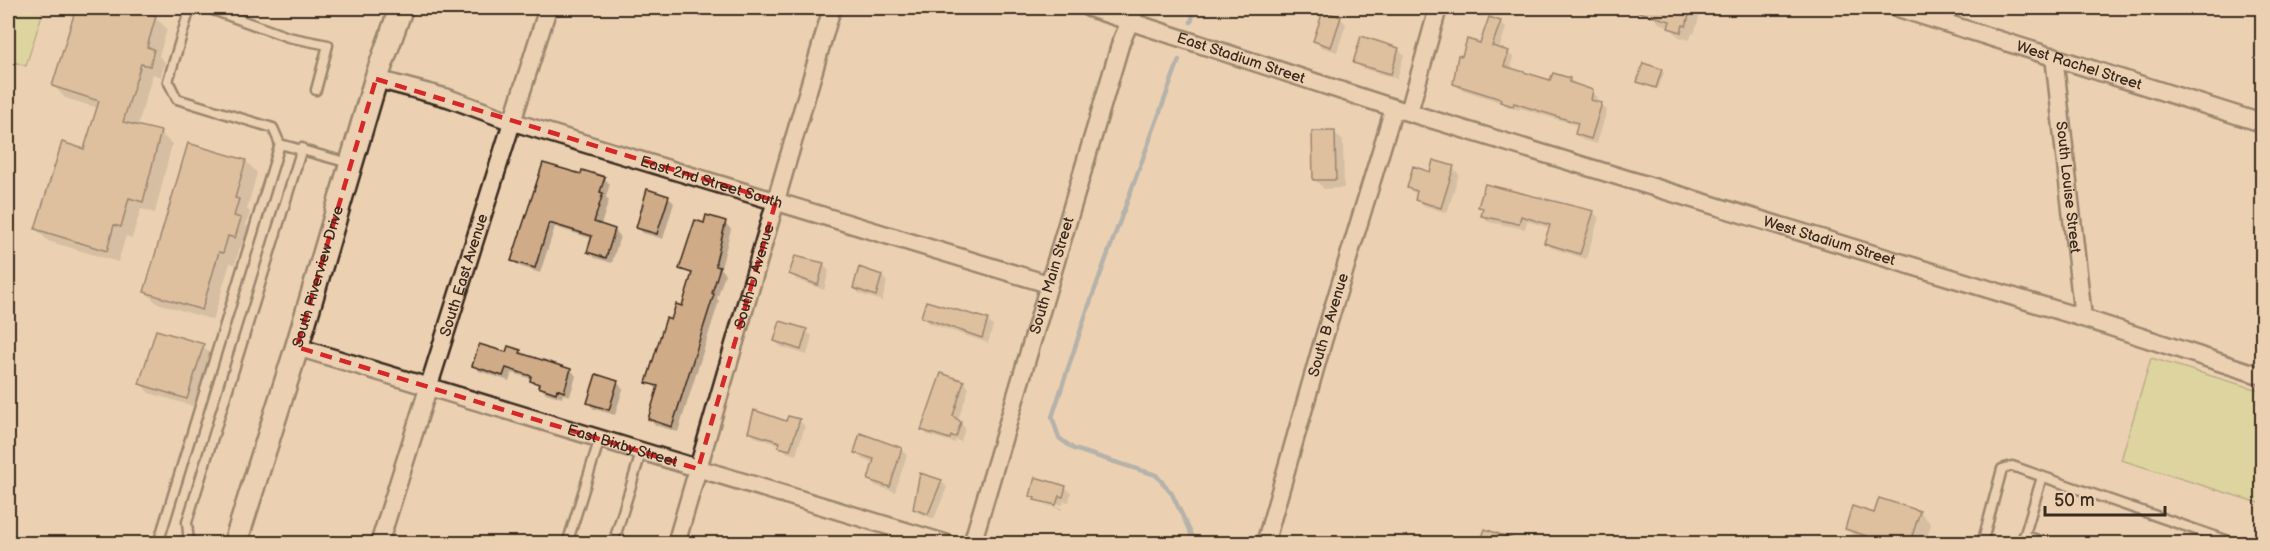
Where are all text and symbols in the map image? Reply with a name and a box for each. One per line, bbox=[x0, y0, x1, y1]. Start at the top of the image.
street label: East Stadium Street bbox=[1174, 28, 1308, 88]
street label: West Rachel Street bbox=[2014, 37, 2145, 95]
street label: South Louise Street bbox=[2051, 120, 2085, 255]
street label: East 2nd Street South bbox=[638, 152, 785, 213]
street label: South Riverview Drive bbox=[288, 203, 348, 350]
street label: South East Avenue bbox=[436, 211, 493, 339]
street label: West Stadium Street bbox=[1761, 212, 1898, 270]
street label: South Main Street bbox=[1026, 215, 1079, 337]
street label: South D Avenue bbox=[730, 222, 779, 331]
street label: South B Avenue bbox=[1304, 271, 1353, 379]
street label: East Bixby Street bbox=[565, 420, 680, 472]
scale bar bbox=[2045, 479, 2165, 517]
text: 50 m bbox=[2054, 490, 2095, 511]

